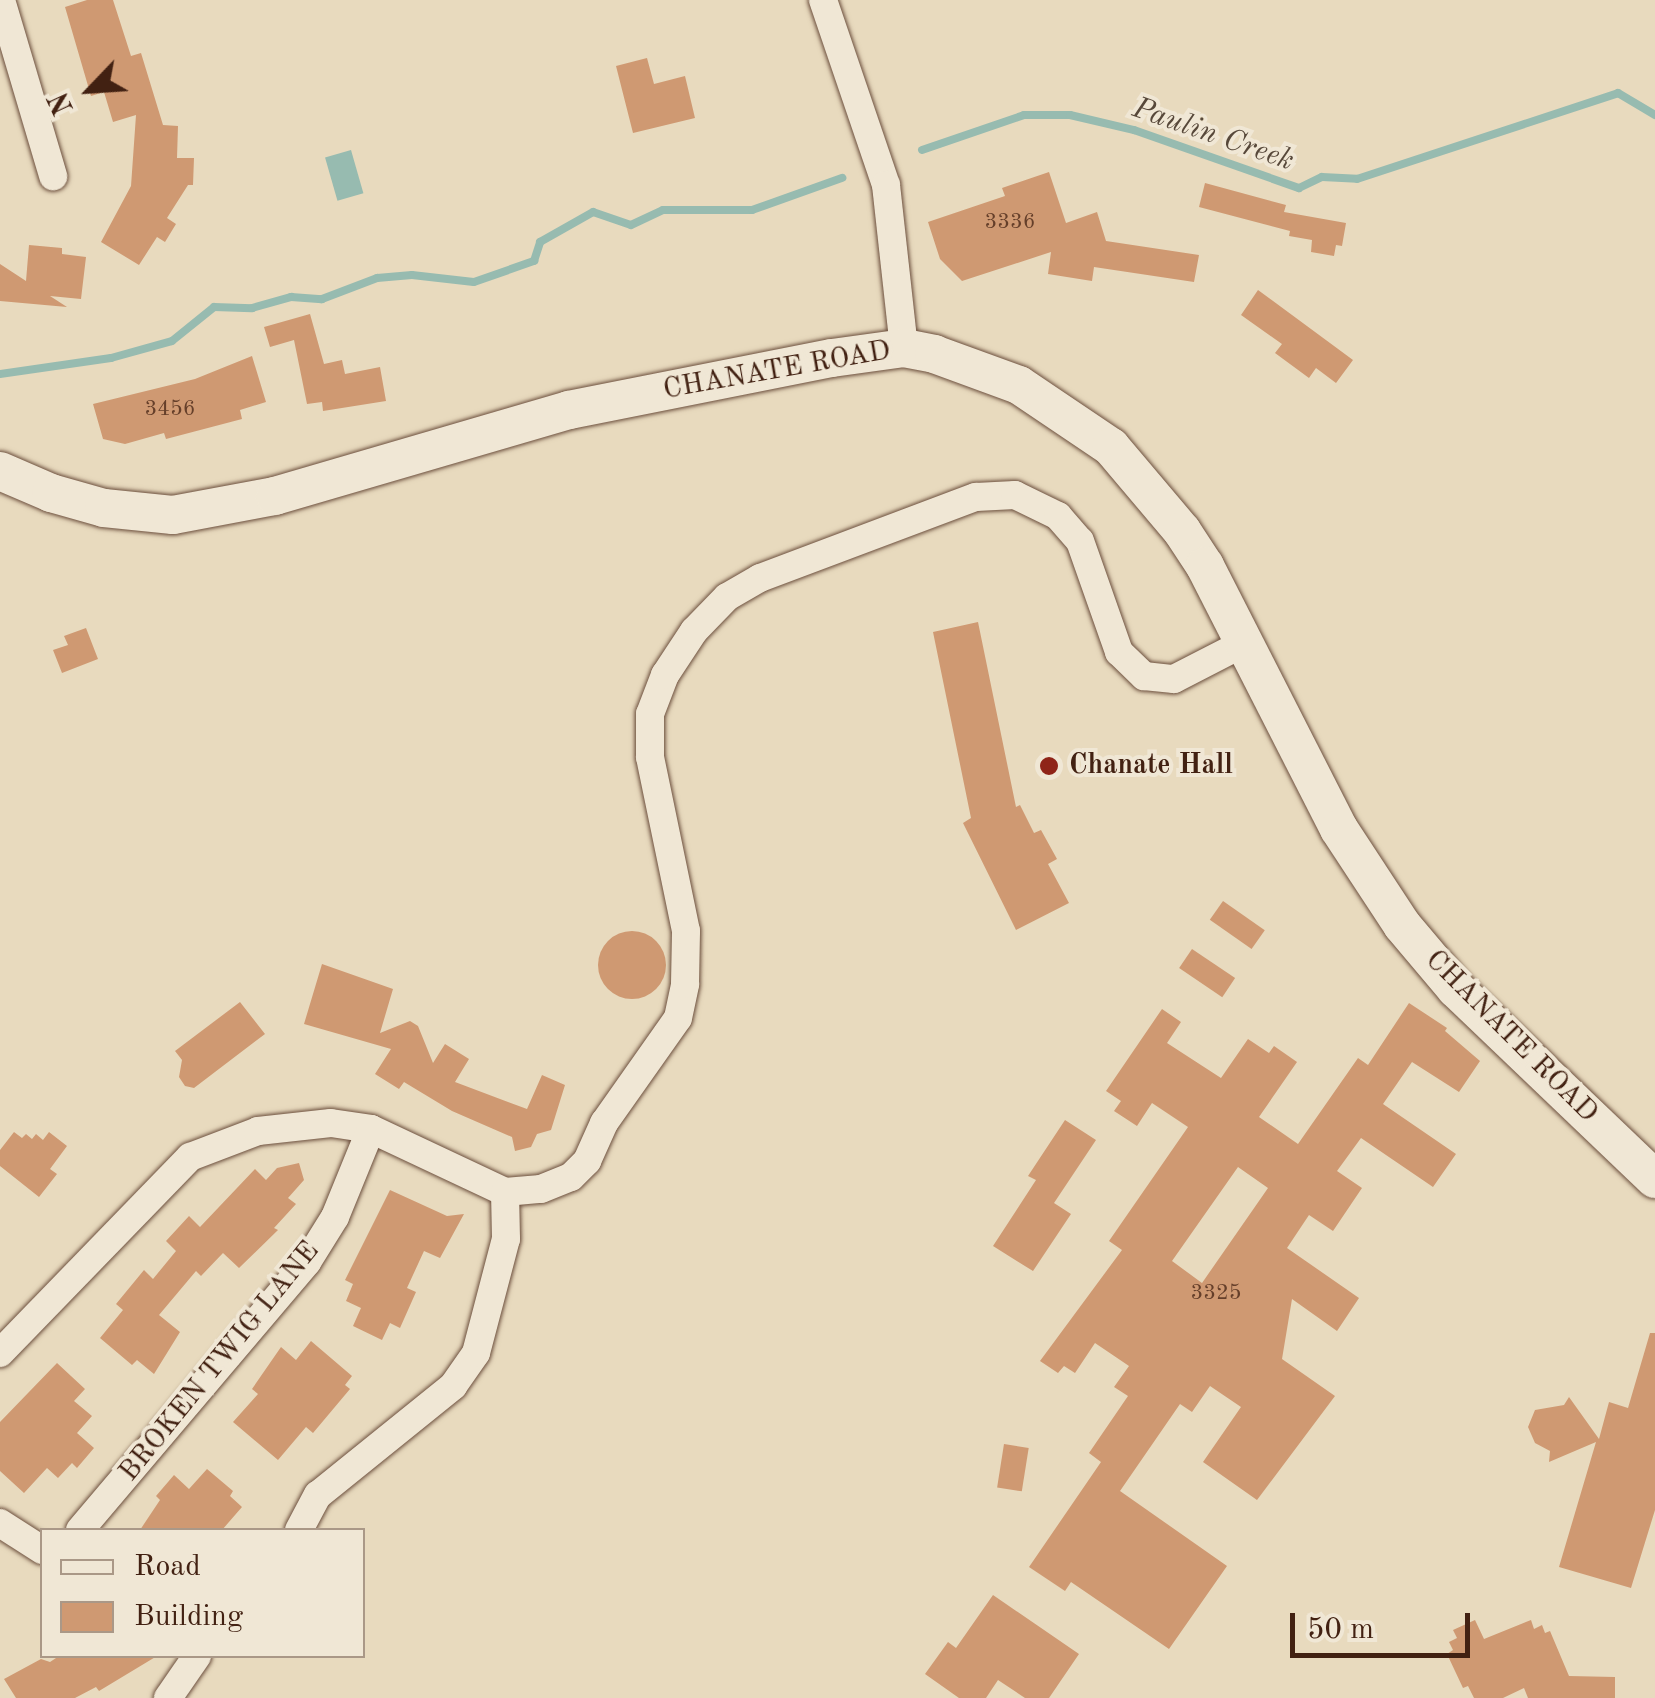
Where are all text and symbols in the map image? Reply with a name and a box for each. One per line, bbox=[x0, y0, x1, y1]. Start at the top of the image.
north arrow bbox=[40, 40, 140, 140]
text: N bbox=[46, 87, 80, 118]
water label: Paulin Creek bbox=[1128, 91, 1298, 179]
house number: 3336 bbox=[984, 210, 1036, 236]
street label: CHANATE ROAD bbox=[661, 334, 893, 408]
house number: 3456 bbox=[144, 397, 196, 423]
place label: Chanate Hall bbox=[1069, 749, 1233, 783]
marker: Chanate Hall bbox=[1038, 755, 1060, 777]
street label: CHANATE ROAD bbox=[1418, 944, 1604, 1130]
street label: BROKEN TWIG LANE bbox=[113, 1235, 327, 1489]
house number: 3325 bbox=[1190, 1281, 1242, 1307]
legend bbox=[40, 1528, 365, 1658]
text: Road bbox=[134, 1552, 201, 1582]
scale bar bbox=[1295, 1593, 1475, 1655]
text: Building bbox=[134, 1602, 243, 1632]
text: 50 m bbox=[1307, 1615, 1374, 1645]

